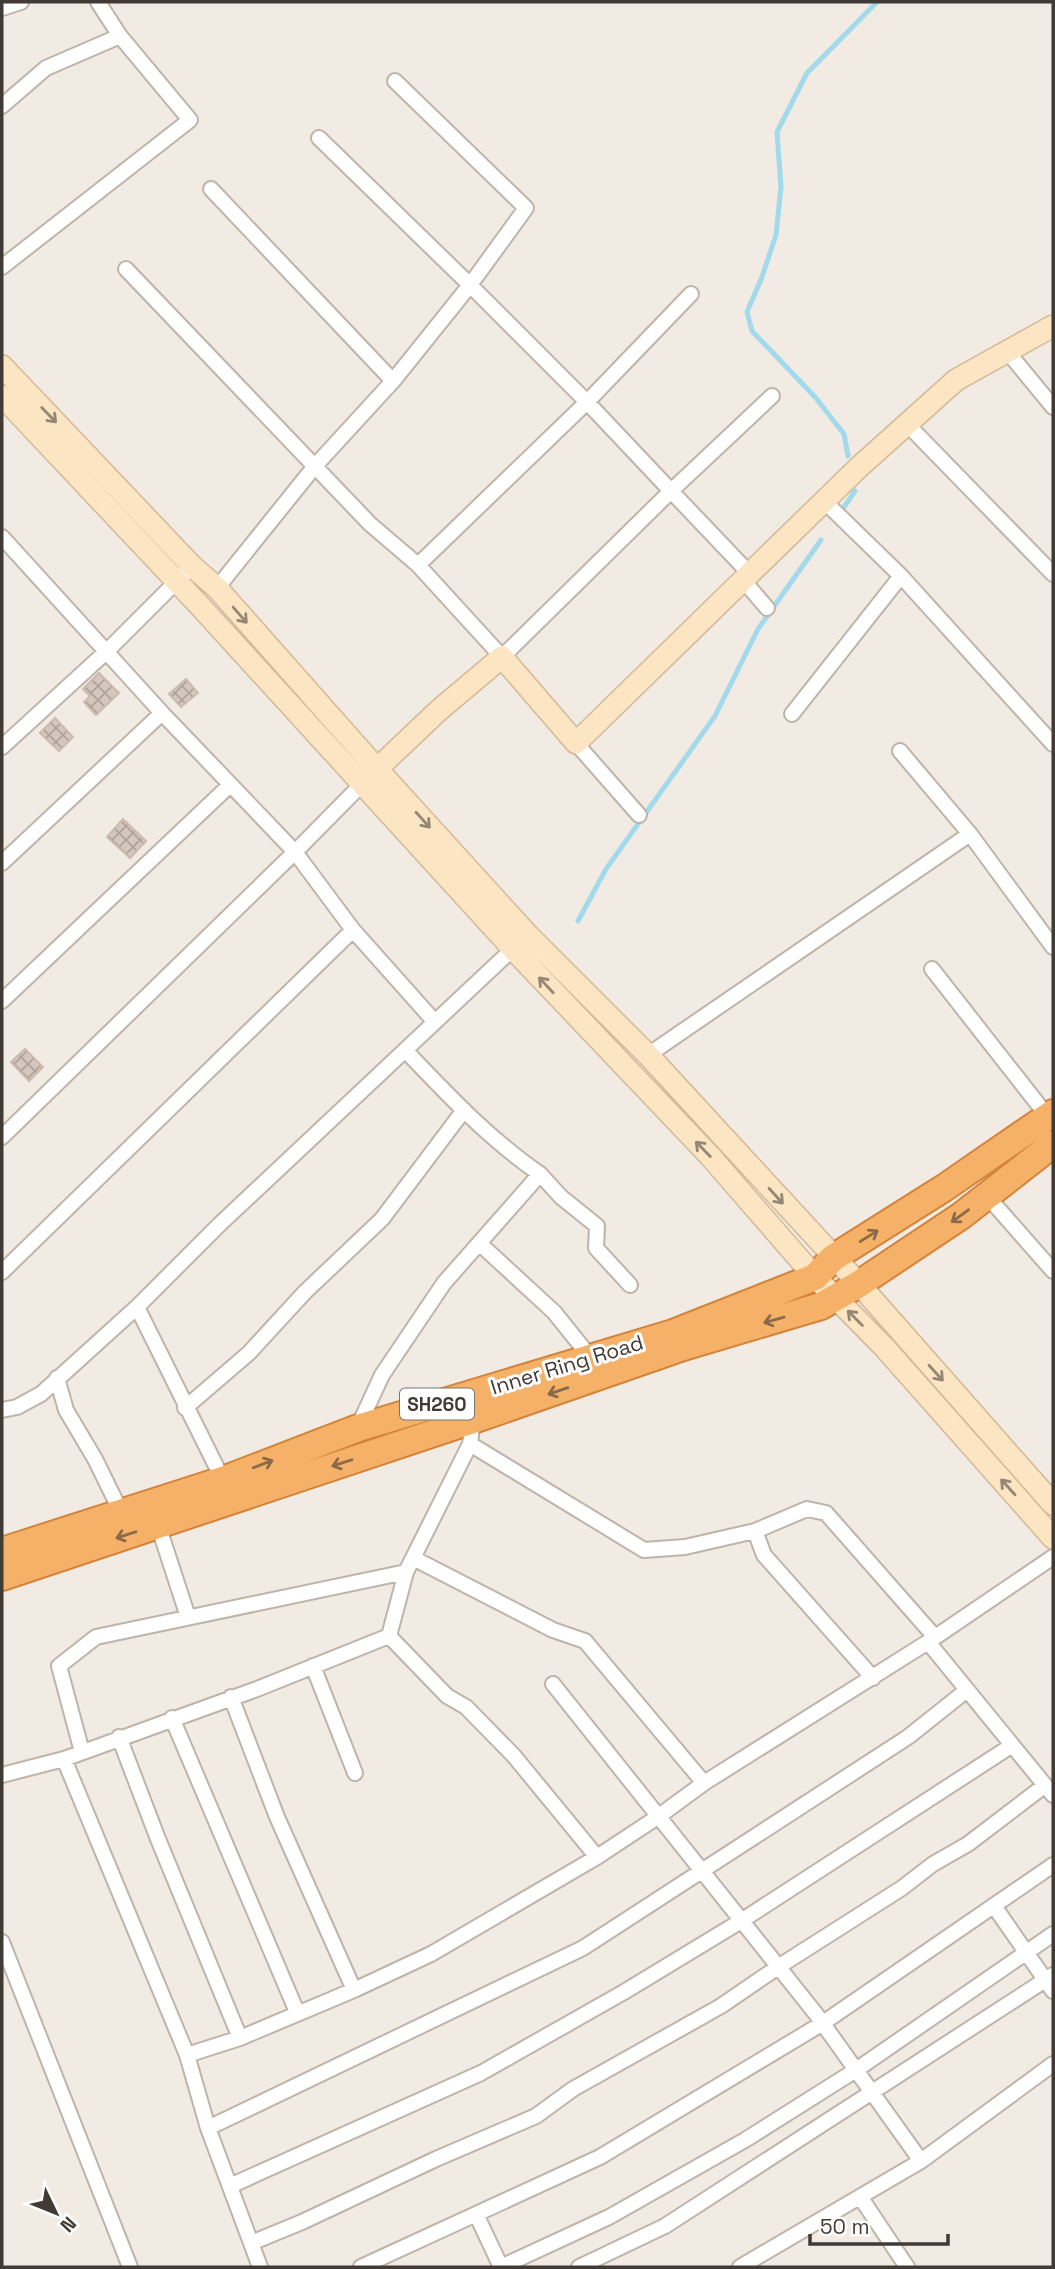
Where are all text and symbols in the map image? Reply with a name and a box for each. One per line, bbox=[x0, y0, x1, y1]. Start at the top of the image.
one-way arrow bbox=[40, 407, 57, 424]
one-way arrow bbox=[232, 605, 248, 623]
one-way arrow bbox=[415, 811, 432, 828]
one-way arrow bbox=[538, 976, 555, 993]
one-way arrow bbox=[695, 1141, 712, 1158]
one-way arrow bbox=[768, 1187, 784, 1205]
one-way arrow bbox=[951, 1208, 970, 1223]
one-way arrow bbox=[859, 1228, 878, 1243]
one-way arrow bbox=[847, 1310, 864, 1327]
one-way arrow bbox=[763, 1315, 785, 1328]
street label: Inner Ring Road bbox=[487, 1328, 646, 1401]
one-way arrow bbox=[928, 1363, 944, 1381]
one-way arrow bbox=[547, 1386, 569, 1398]
road number: SH260 bbox=[400, 1388, 474, 1420]
one-way arrow bbox=[252, 1457, 274, 1470]
one-way arrow bbox=[332, 1458, 354, 1471]
one-way arrow bbox=[1000, 1478, 1016, 1496]
one-way arrow bbox=[116, 1530, 138, 1542]
north arrow bbox=[21, 2178, 91, 2248]
scale bar bbox=[810, 2202, 948, 2246]
text: N bbox=[55, 2211, 82, 2237]
text: 50 m bbox=[820, 2213, 870, 2240]

